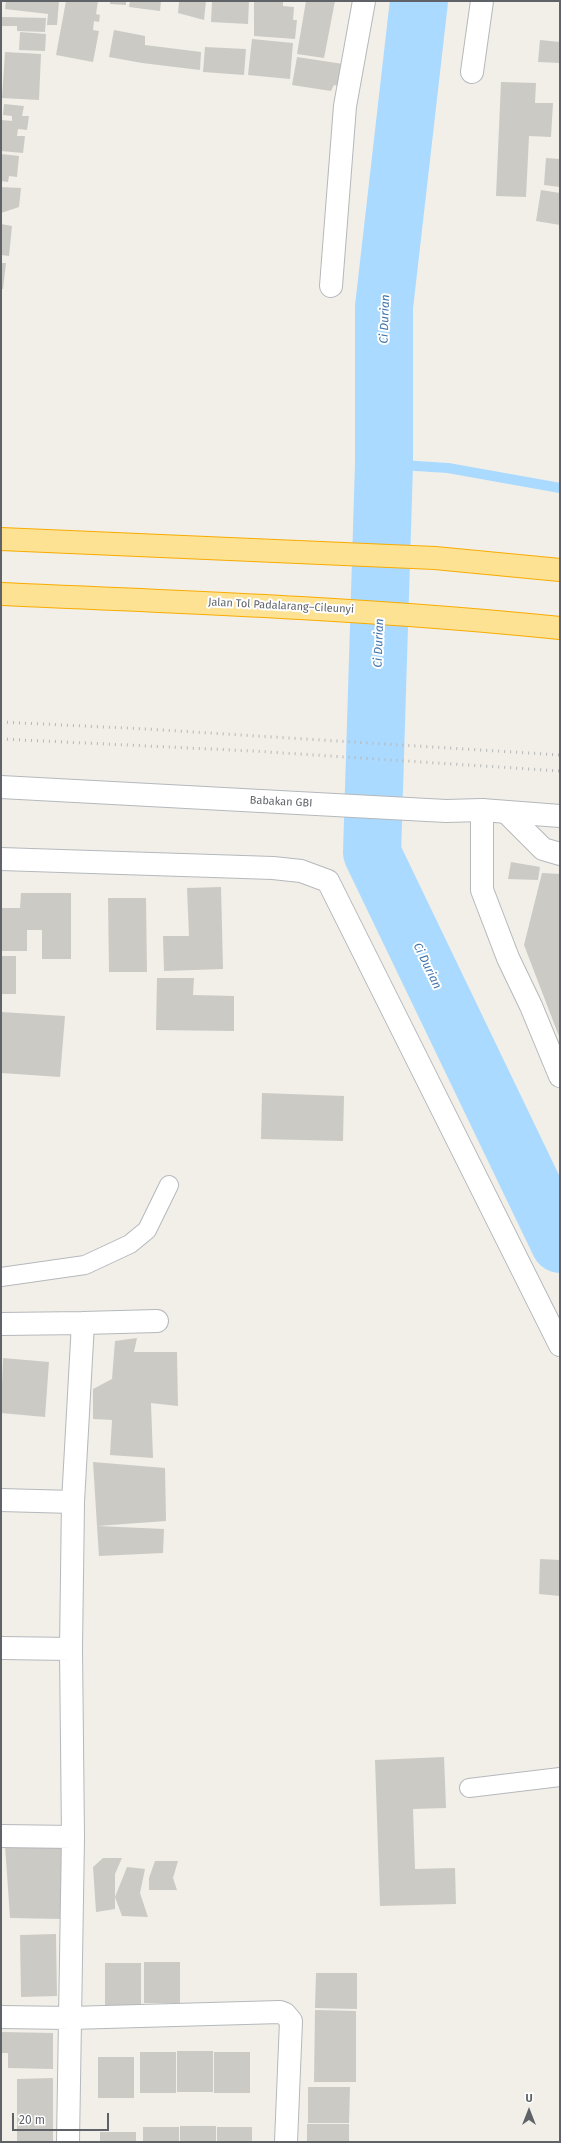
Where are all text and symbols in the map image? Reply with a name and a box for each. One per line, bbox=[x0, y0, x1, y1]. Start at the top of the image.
water label: Ci Durian bbox=[377, 294, 393, 344]
street label: Jalan Tol Padalarang–Cileunyi bbox=[208, 596, 354, 616]
water label: Ci Durian bbox=[371, 618, 387, 668]
street label: Babakan GBI bbox=[249, 794, 313, 810]
water label: Ci Durian bbox=[410, 941, 444, 991]
north arrow bbox=[509, 2091, 549, 2131]
text: U bbox=[525, 2092, 533, 2105]
scale bar bbox=[14, 2105, 111, 2131]
text: 20 m bbox=[19, 2113, 45, 2127]

